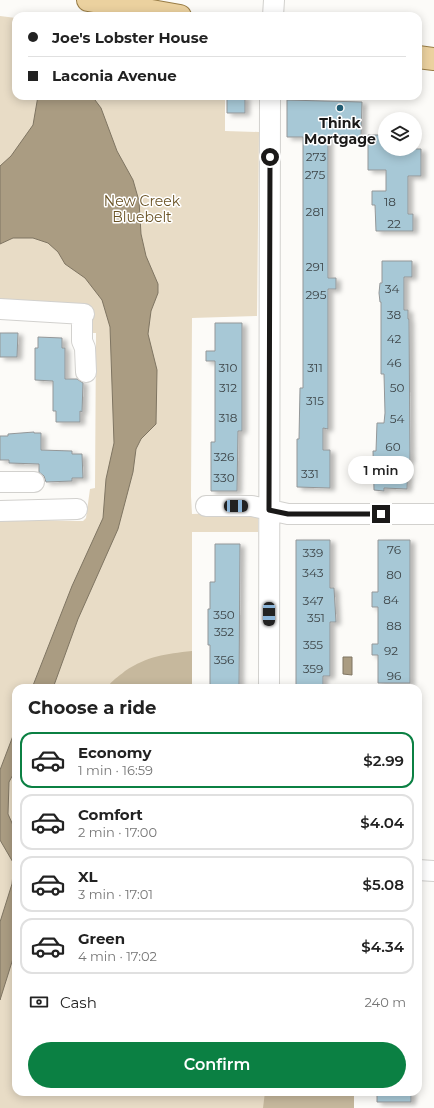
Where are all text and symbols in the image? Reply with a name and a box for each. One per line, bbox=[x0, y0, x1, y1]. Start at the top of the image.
text: Joe's Lobster House bbox=[52, 28, 208, 47]
text: Laconia Avenue bbox=[52, 66, 177, 85]
marker: Think Mortgage bbox=[335, 103, 345, 113]
map controls bbox=[378, 112, 422, 156]
button: layers bbox=[378, 112, 422, 156]
place label: Think Mortgage bbox=[304, 114, 376, 148]
route start bbox=[261, 148, 279, 166]
house number: 273 bbox=[306, 149, 326, 164]
house number: 275 bbox=[305, 167, 325, 182]
park label: New Creek Bluebelt bbox=[104, 192, 181, 226]
house number: 18 bbox=[384, 194, 396, 209]
house number: 281 bbox=[306, 204, 324, 219]
house number: 22 bbox=[387, 216, 401, 231]
house number: 291 bbox=[306, 259, 324, 274]
house number: 34 bbox=[385, 281, 399, 296]
house number: 295 bbox=[306, 287, 327, 302]
house number: 38 bbox=[387, 307, 402, 322]
house number: 42 bbox=[387, 331, 402, 346]
house number: 46 bbox=[386, 355, 402, 370]
house number: 310 bbox=[218, 360, 238, 375]
house number: 311 bbox=[307, 360, 323, 375]
house number: 312 bbox=[219, 380, 237, 395]
house number: 50 bbox=[390, 380, 404, 395]
house number: 315 bbox=[306, 393, 324, 408]
house number: 318 bbox=[219, 410, 238, 425]
house number: 54 bbox=[390, 411, 404, 426]
house number: 60 bbox=[385, 439, 401, 454]
house number: 326 bbox=[214, 449, 234, 464]
callout: 1 min bbox=[348, 456, 414, 484]
text: 1 min bbox=[364, 462, 398, 478]
house number: 331 bbox=[301, 466, 319, 481]
house number: 330 bbox=[213, 470, 235, 485]
car bbox=[224, 500, 248, 512]
route end bbox=[372, 505, 390, 523]
house number: 76 bbox=[387, 542, 401, 557]
house number: 339 bbox=[303, 545, 323, 560]
house number: 343 bbox=[302, 565, 324, 580]
house number: 80 bbox=[386, 567, 402, 582]
house number: 84 bbox=[383, 592, 399, 607]
house number: 347 bbox=[302, 593, 324, 608]
car bbox=[263, 602, 275, 626]
house number: 350 bbox=[213, 607, 235, 622]
house number: 351 bbox=[307, 610, 325, 625]
house number: 88 bbox=[386, 618, 402, 633]
house number: 352 bbox=[214, 624, 234, 639]
house number: 355 bbox=[303, 637, 323, 652]
house number: 92 bbox=[384, 643, 398, 658]
house number: 356 bbox=[214, 652, 234, 667]
house number: 359 bbox=[303, 661, 323, 676]
house number: 96 bbox=[387, 668, 401, 683]
text: Choose a ride bbox=[28, 697, 156, 719]
icon: car bbox=[30, 742, 66, 778]
text: Economy bbox=[78, 743, 151, 762]
text: $2.99 bbox=[363, 751, 404, 770]
text: 1 min · 16:59 bbox=[78, 762, 153, 778]
icon: car bbox=[30, 804, 66, 840]
text: Comfort bbox=[78, 805, 143, 824]
text: $4.04 bbox=[360, 813, 404, 832]
text: 2 min · 17:00 bbox=[78, 824, 157, 840]
icon: car bbox=[30, 866, 66, 902]
text: XL bbox=[78, 867, 97, 886]
text: $5.08 bbox=[362, 875, 404, 894]
text: 3 min · 17:01 bbox=[78, 886, 153, 902]
icon: car bbox=[30, 928, 66, 964]
text: Green bbox=[78, 929, 125, 948]
text: $4.34 bbox=[361, 937, 404, 956]
text: 4 min · 17:02 bbox=[78, 948, 157, 964]
icon: cash bbox=[28, 991, 50, 1013]
text: Cash bbox=[60, 993, 97, 1012]
text: 240 m bbox=[365, 994, 406, 1010]
button: Confirm bbox=[28, 1042, 406, 1088]

